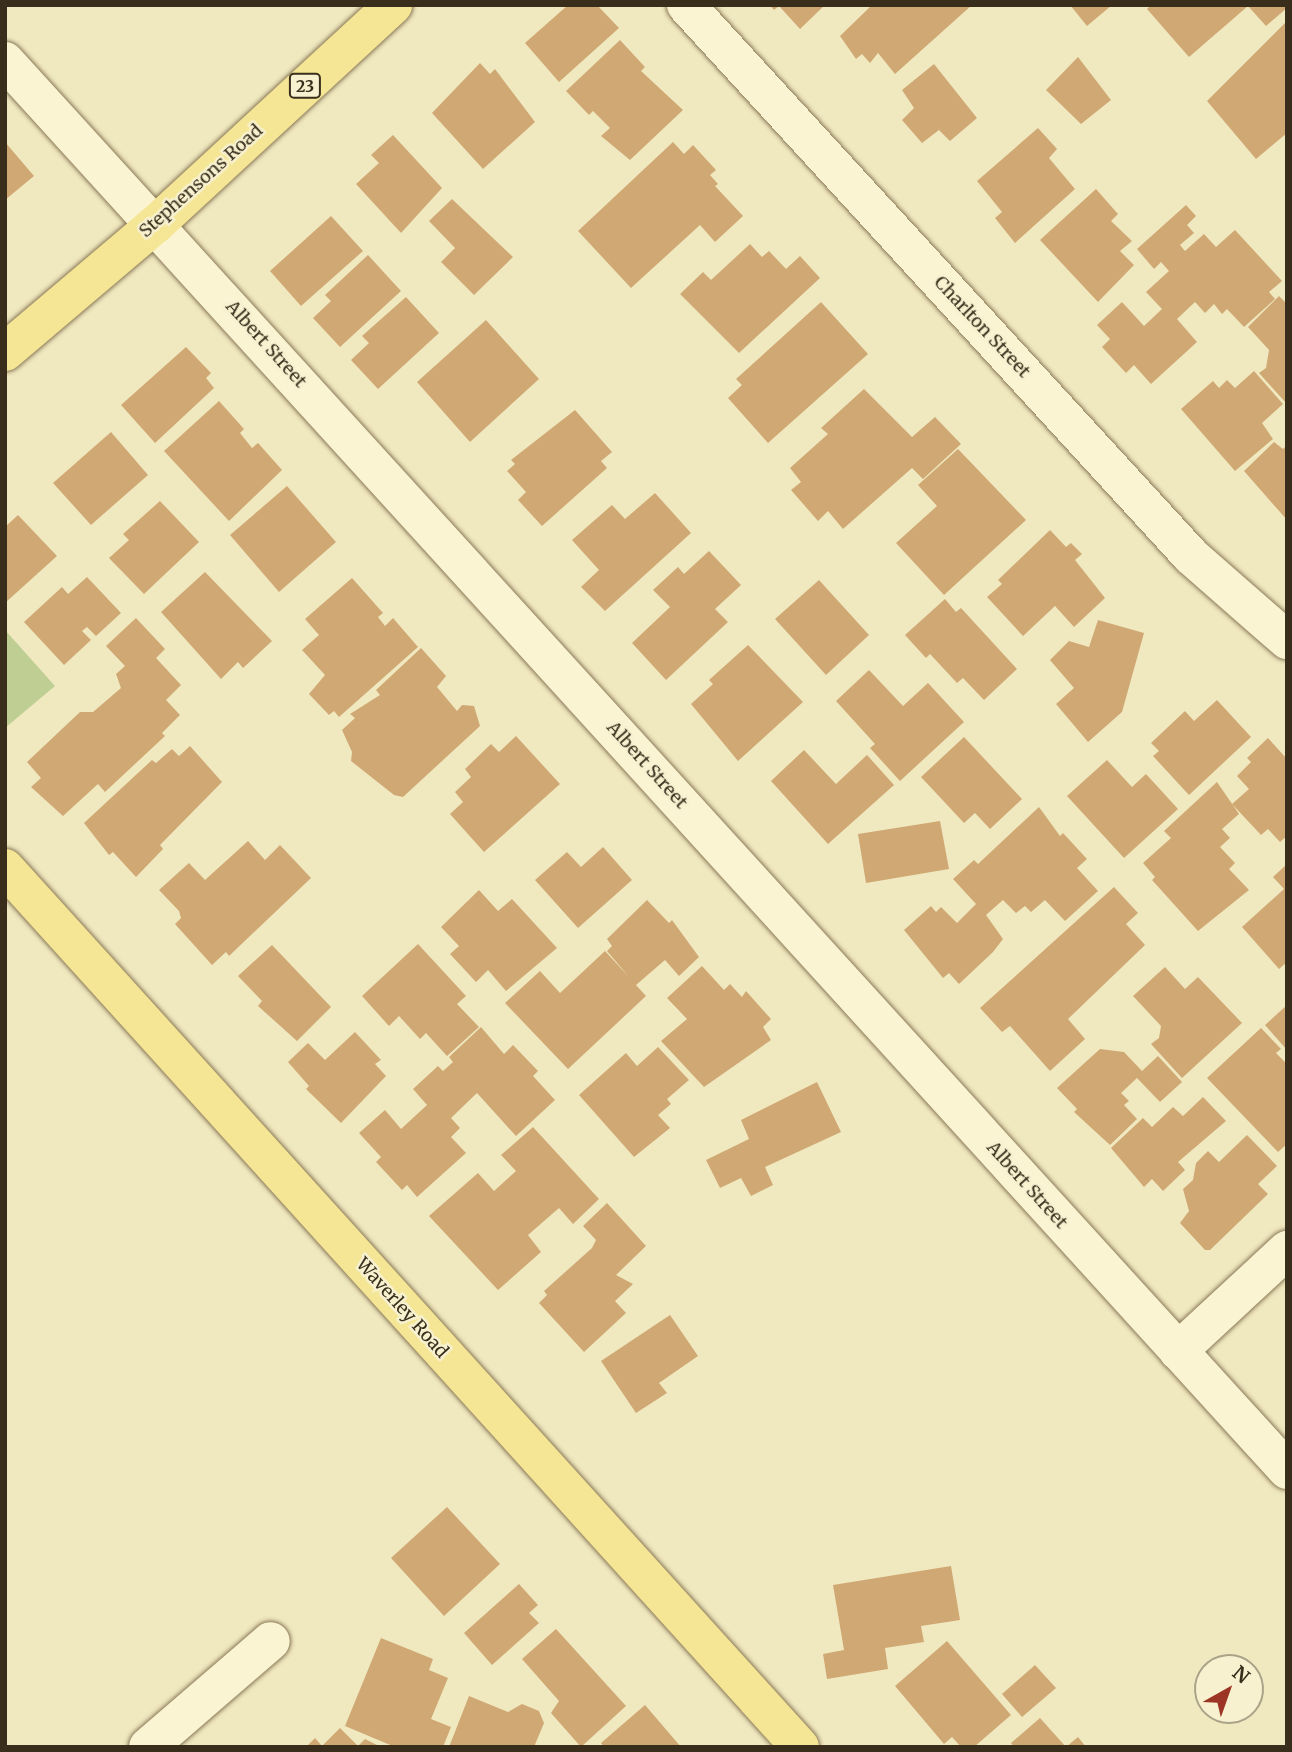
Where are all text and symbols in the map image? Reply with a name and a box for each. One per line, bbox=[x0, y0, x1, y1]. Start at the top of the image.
road number: 23 bbox=[288, 74, 322, 99]
street label: Stephensons Road bbox=[135, 120, 267, 242]
street label: Charlton Street bbox=[929, 272, 1035, 382]
street label: Albert Street bbox=[221, 296, 311, 392]
street label: Albert Street bbox=[602, 717, 692, 813]
street label: Albert Street bbox=[982, 1137, 1072, 1233]
street label: Waverley Road bbox=[351, 1254, 453, 1362]
north arrow bbox=[1194, 1654, 1264, 1724]
text: N bbox=[1228, 1660, 1255, 1688]

